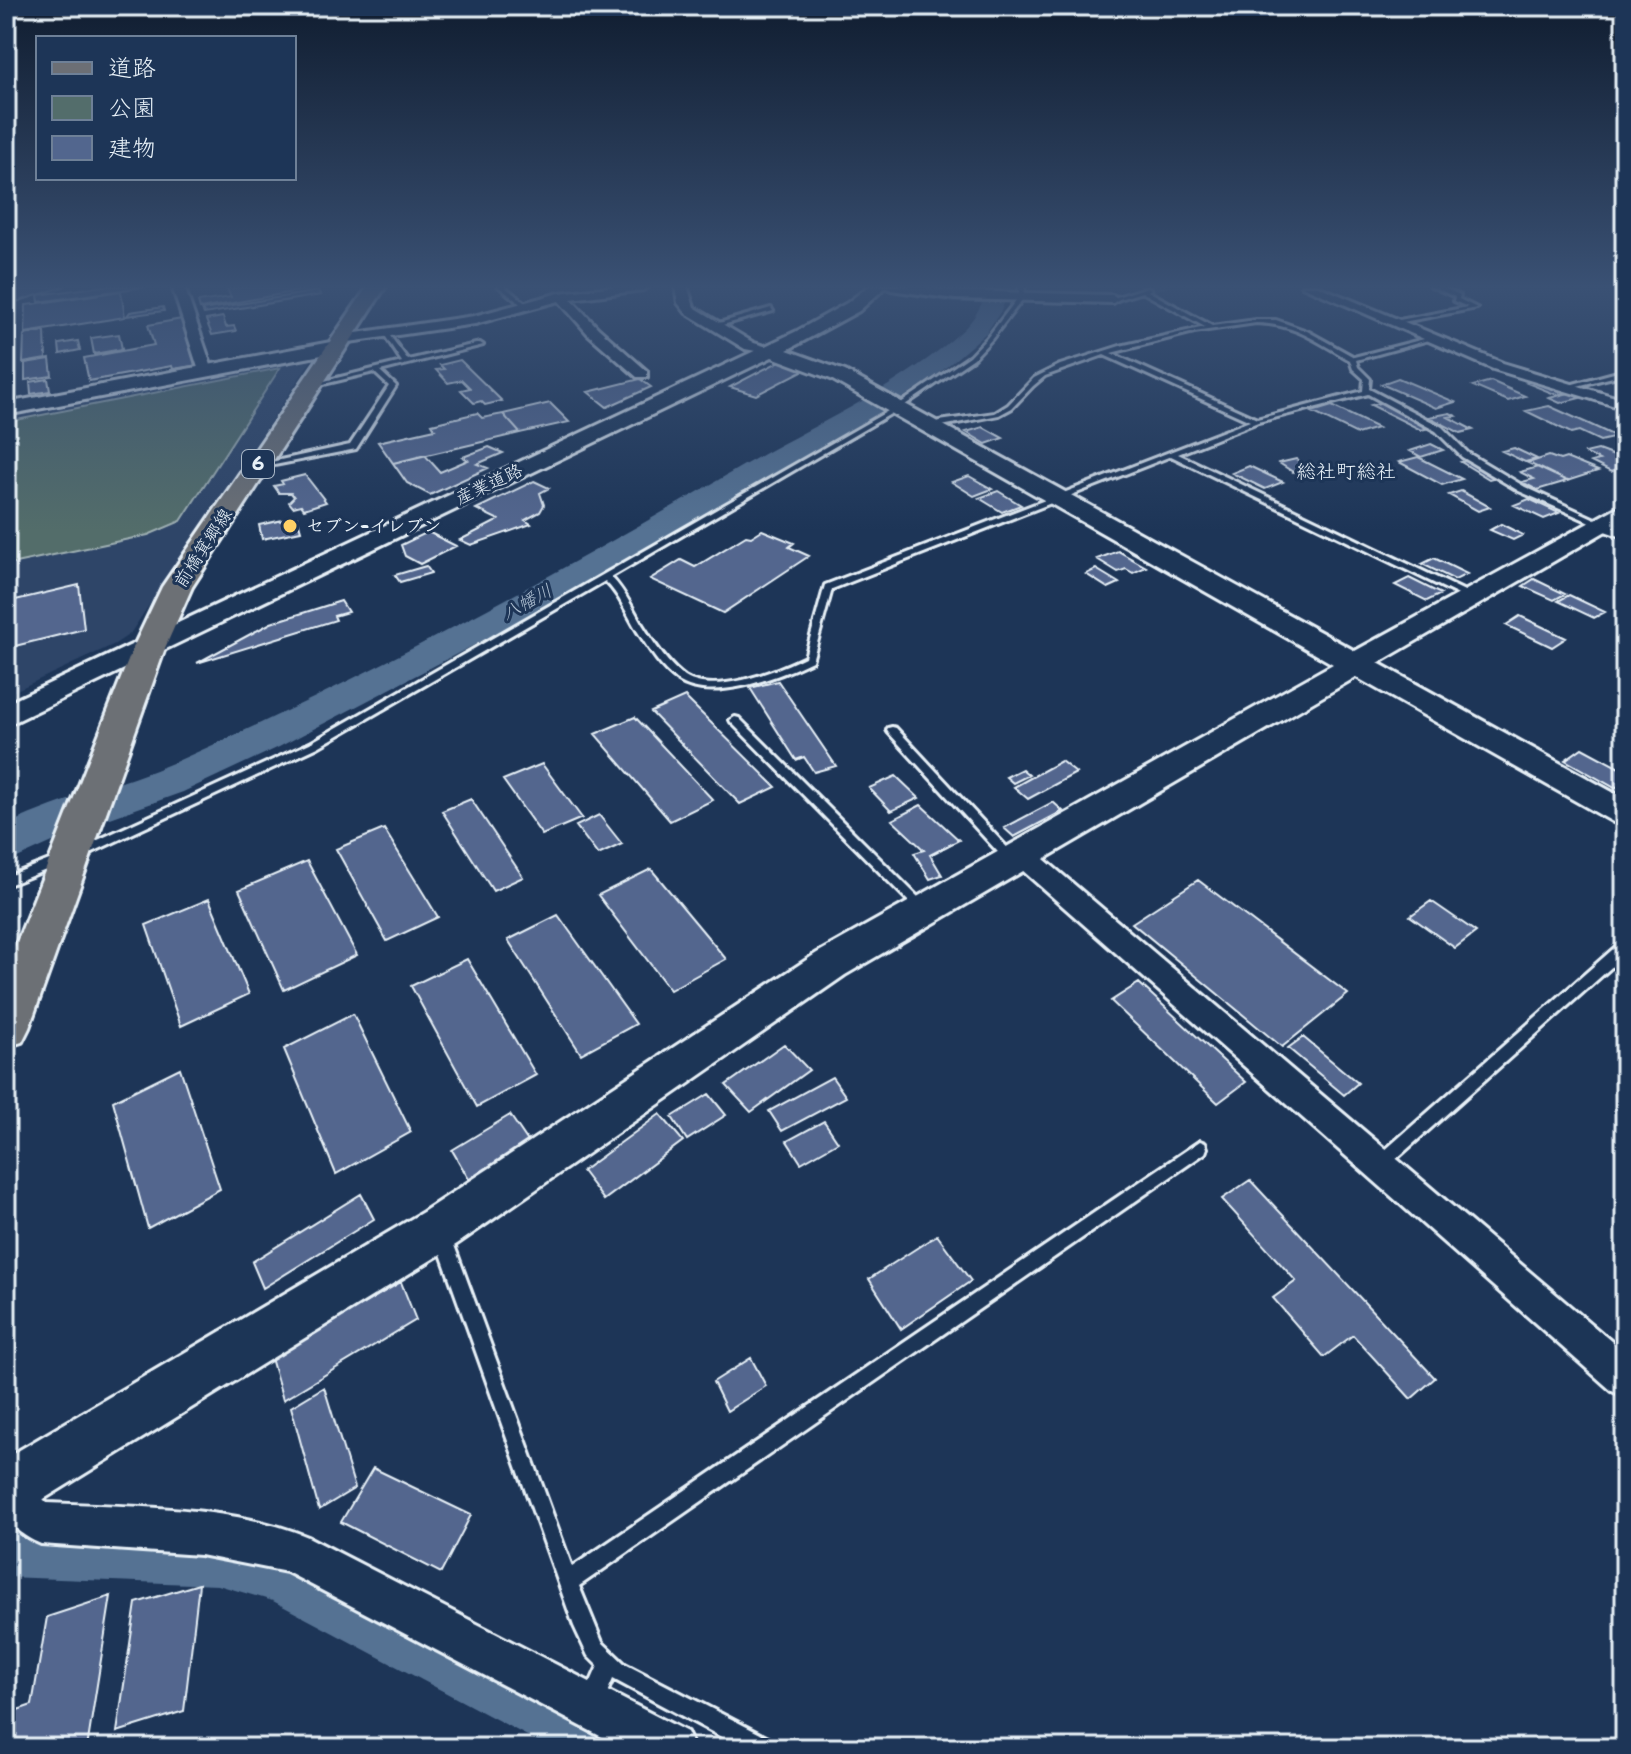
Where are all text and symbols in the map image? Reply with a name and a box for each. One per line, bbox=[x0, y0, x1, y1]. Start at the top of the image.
legend bbox=[36, 36, 296, 180]
text: 道路 bbox=[108, 52, 156, 84]
text: 公園 bbox=[108, 92, 156, 124]
text: 建物 bbox=[108, 132, 156, 164]
road number: 6 bbox=[242, 450, 274, 478]
street label: 産業道路 bbox=[451, 458, 527, 510]
district label: 総社町総社 bbox=[1296, 458, 1396, 484]
street label: 前橋箕郷線 bbox=[168, 504, 238, 592]
place label: セブン-イレブン bbox=[306, 514, 441, 538]
marker: セブン-イレブン bbox=[281, 517, 299, 535]
water label: 八幡川 bbox=[498, 578, 556, 626]

